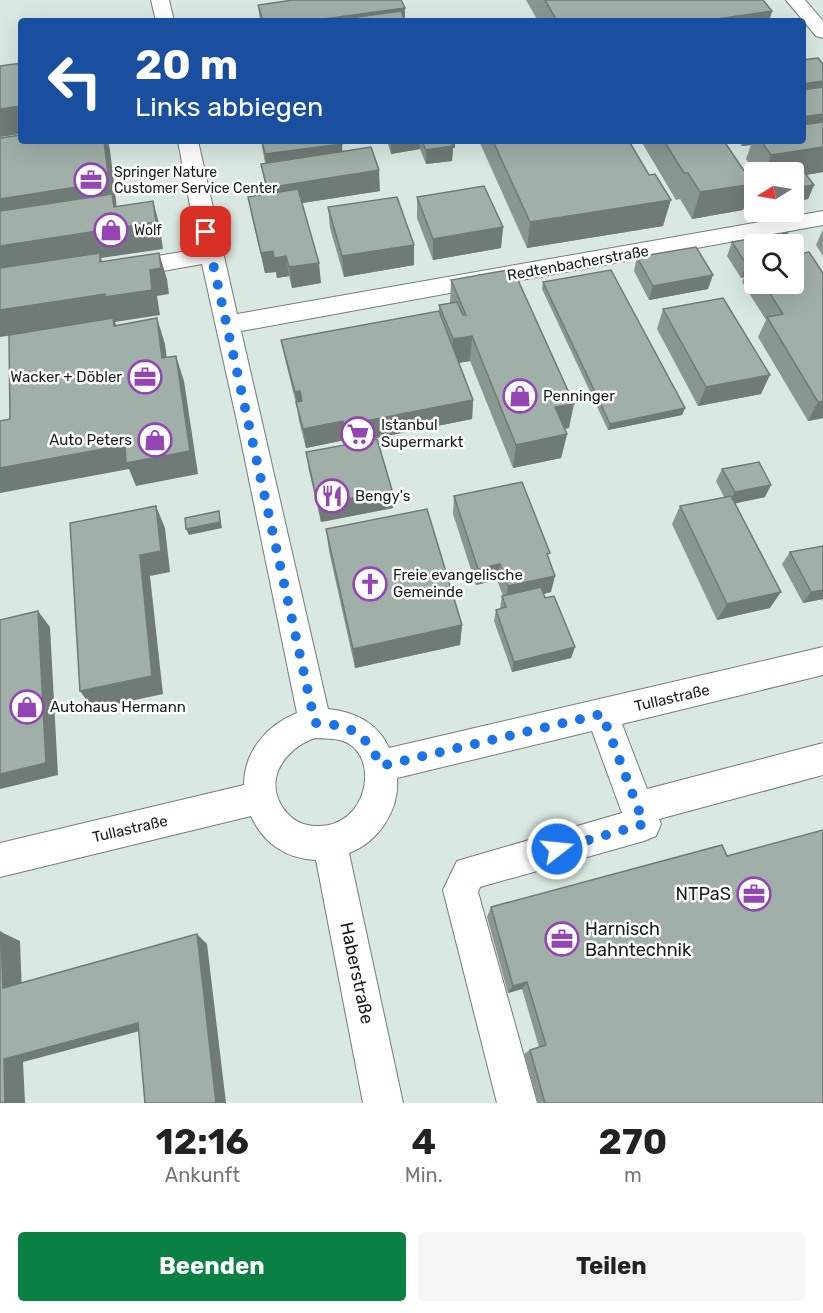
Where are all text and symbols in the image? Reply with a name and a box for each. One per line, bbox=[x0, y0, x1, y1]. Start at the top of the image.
text: 20 m bbox=[135, 40, 238, 90]
icon: left bbox=[36, 42, 114, 120]
text: Links abbiegen bbox=[135, 91, 323, 123]
office icon: Springer Nature Customer Service Center bbox=[73, 162, 109, 198]
north arrow bbox=[744, 162, 804, 222]
map controls bbox=[744, 162, 804, 294]
place label: Springer Nature Customer Service Center bbox=[114, 164, 278, 197]
pin bbox=[180, 206, 231, 257]
shop icon: Wolf bbox=[93, 212, 129, 248]
icon: arrive bbox=[189, 215, 222, 248]
place label: Wolf bbox=[134, 222, 162, 239]
button: search bbox=[744, 234, 804, 294]
street label: Redtenbacherstraße bbox=[506, 242, 650, 284]
office icon: Wacker + Döbler bbox=[127, 359, 163, 395]
place label: Wacker + Döbler bbox=[10, 368, 122, 386]
shop icon: Penninger bbox=[502, 378, 538, 414]
place label: Penninger bbox=[543, 387, 615, 405]
supermarket icon: Istanbul Supermarkt bbox=[340, 416, 376, 452]
place label: Istanbul Supermarkt bbox=[381, 416, 463, 451]
shop icon: Auto Peters bbox=[137, 422, 173, 458]
place label: Auto Peters bbox=[49, 431, 132, 449]
restaurant icon: Bengy's bbox=[314, 478, 350, 514]
place label: Bengy's bbox=[355, 487, 411, 505]
church icon: Freie evangelische Gemeinde bbox=[352, 566, 388, 602]
place label: Freie evangelische Gemeinde bbox=[393, 566, 523, 601]
street label: Tullastraße bbox=[633, 681, 711, 715]
shop icon: Autohaus Hermann bbox=[9, 689, 45, 725]
place label: Autohaus Hermann bbox=[50, 698, 186, 716]
street label: Tullastraße bbox=[91, 812, 169, 846]
position arrow bbox=[525, 817, 589, 881]
office icon: NTPaS bbox=[736, 876, 772, 912]
place label: NTPaS bbox=[676, 883, 731, 905]
place label: Harnisch Bahntechnik bbox=[585, 918, 692, 961]
street label: Haberstraße bbox=[335, 920, 379, 1026]
office icon: Harnisch Bahntechnik bbox=[544, 921, 580, 957]
text: 12:16 bbox=[156, 1120, 249, 1163]
text: 4 bbox=[412, 1120, 436, 1163]
text: 270 bbox=[599, 1120, 667, 1163]
text: Ankunft bbox=[165, 1163, 240, 1187]
text: Min. bbox=[405, 1163, 443, 1187]
text: m bbox=[624, 1163, 642, 1187]
button: Beenden bbox=[18, 1232, 406, 1301]
button: Teilen bbox=[418, 1232, 805, 1301]

